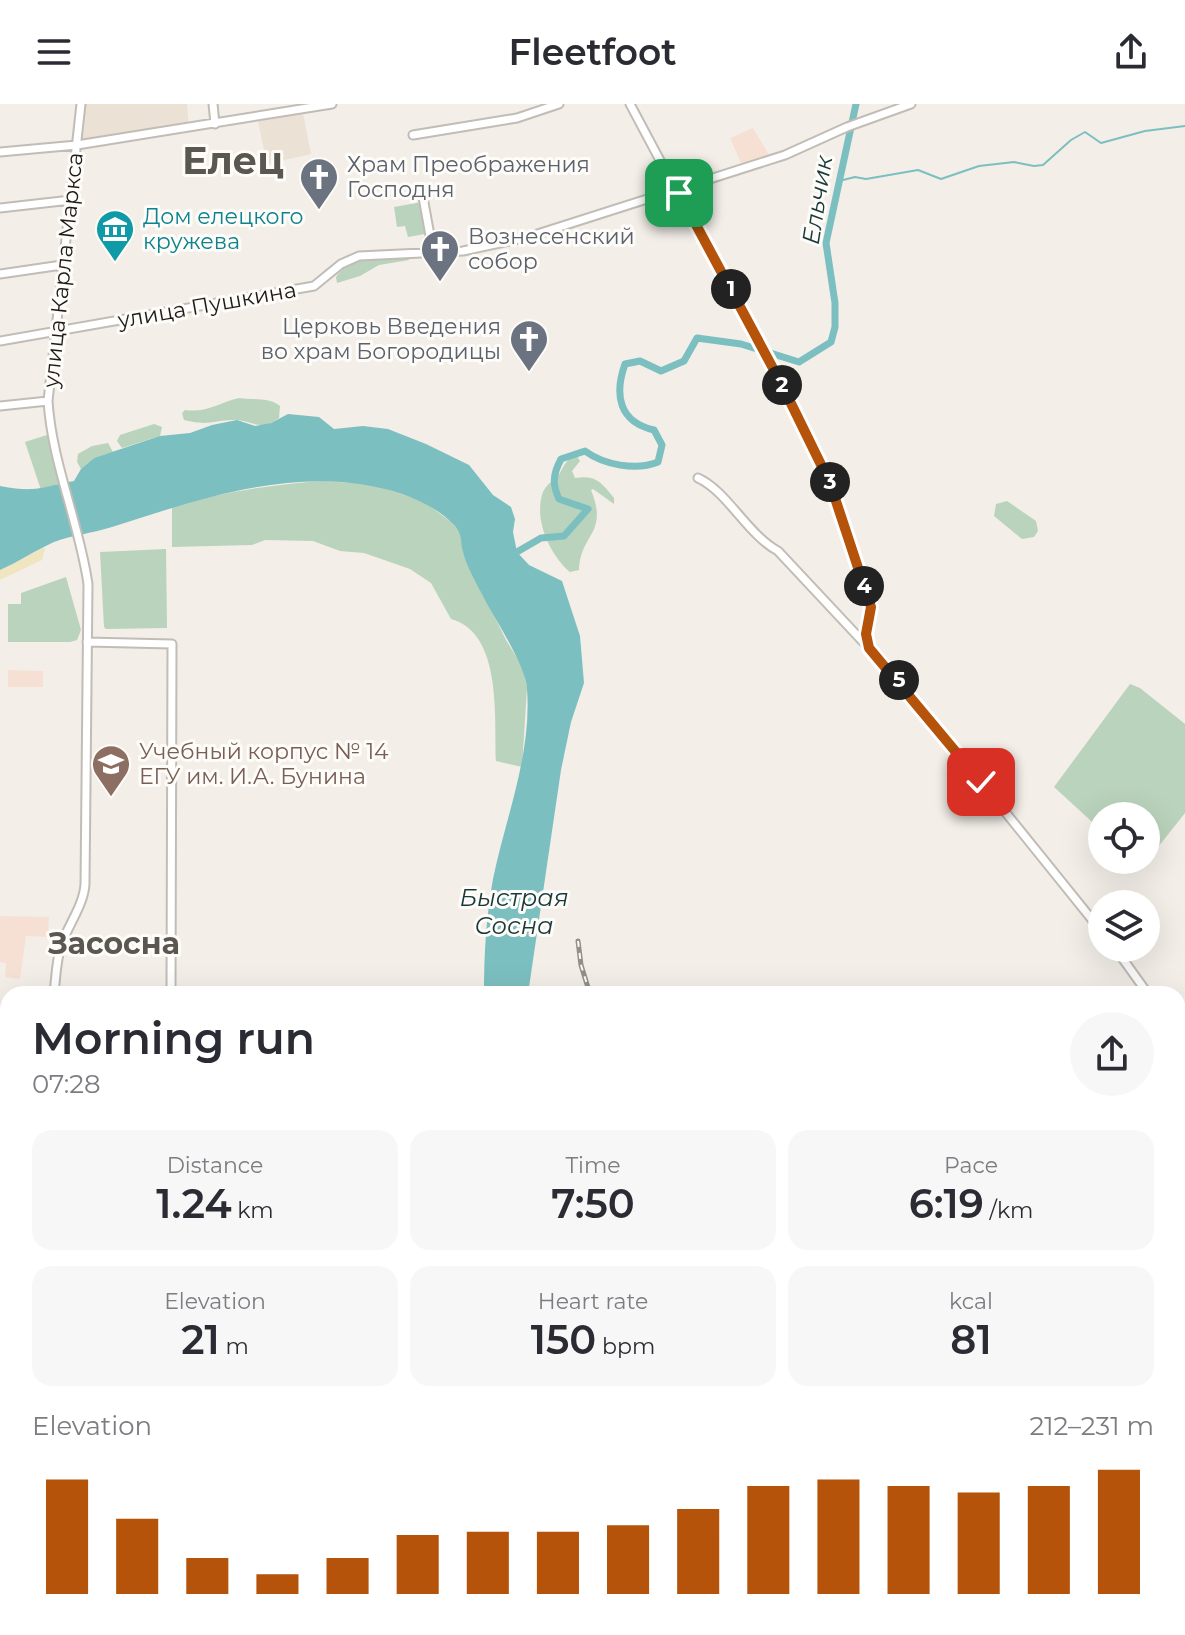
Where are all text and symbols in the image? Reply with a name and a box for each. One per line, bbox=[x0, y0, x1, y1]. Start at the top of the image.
icon: menu bbox=[32, 30, 76, 74]
text: Fleetfoot bbox=[508, 30, 677, 74]
icon: share bbox=[1109, 30, 1153, 74]
district label: Елец bbox=[182, 137, 284, 184]
street label: улица Карла Маркса bbox=[37, 151, 89, 390]
place label: Храм Преображения Господня bbox=[347, 151, 590, 203]
water label: Ельчик bbox=[796, 153, 838, 246]
church icon: Храм Преображения Господня bbox=[298, 156, 340, 211]
pin bbox=[645, 159, 713, 227]
icon: arrive bbox=[657, 171, 701, 215]
place label: Дом елецкого кружева bbox=[143, 203, 304, 255]
museum icon: Дом елецкого кружева bbox=[94, 208, 136, 263]
place label: Вознесенский собор bbox=[468, 223, 635, 275]
church icon: Вознесенский собор bbox=[419, 228, 461, 283]
pin: 1 bbox=[711, 269, 751, 309]
text: 1 bbox=[727, 275, 735, 302]
street label: улица Пушкина bbox=[115, 276, 298, 334]
place label: Церковь Введения во храм Богородицы bbox=[261, 313, 501, 365]
church icon: Церковь Введения во храм Богородицы bbox=[508, 318, 550, 373]
pin: 2 bbox=[762, 365, 802, 405]
text: 2 bbox=[776, 371, 788, 398]
pin: 3 bbox=[810, 462, 850, 502]
text: 3 bbox=[823, 468, 837, 495]
pin: 4 bbox=[844, 566, 884, 606]
text: 4 bbox=[856, 572, 872, 599]
pin: 5 bbox=[879, 660, 919, 700]
text: 5 bbox=[892, 666, 906, 693]
place label: Учебный корпус № 14 ЕГУ им. И.А. Бунина bbox=[139, 738, 389, 790]
school or university icon: Учебный корпус № 14 ЕГУ им. И.А. Бунина bbox=[90, 743, 132, 798]
pin bbox=[947, 748, 1015, 816]
icon: check bbox=[959, 760, 1003, 804]
map controls bbox=[1088, 802, 1160, 962]
button: locate bbox=[1088, 802, 1160, 874]
water label: Быстрая Сосна bbox=[460, 883, 568, 940]
button: layers bbox=[1088, 890, 1160, 962]
district label: Засосна bbox=[47, 925, 180, 962]
text: Morning run bbox=[32, 1011, 315, 1065]
button: share bbox=[1070, 1012, 1154, 1096]
text: 07:28 bbox=[32, 1068, 101, 1100]
text: Distance bbox=[167, 1152, 263, 1179]
text: Time bbox=[565, 1152, 621, 1179]
text: Pace bbox=[944, 1152, 998, 1179]
text: 1.24 bbox=[156, 1179, 232, 1228]
text: 7:50 bbox=[551, 1179, 635, 1228]
text: 6:19 bbox=[909, 1179, 984, 1228]
text: km bbox=[232, 1197, 274, 1224]
text: /km bbox=[984, 1197, 1033, 1224]
text: Elevation bbox=[164, 1288, 266, 1315]
text: Heart rate bbox=[538, 1288, 648, 1315]
text: kcal bbox=[949, 1288, 993, 1315]
text: 21 bbox=[181, 1315, 220, 1364]
text: 150 bbox=[531, 1315, 596, 1364]
text: 81 bbox=[950, 1315, 992, 1364]
text: m bbox=[220, 1333, 249, 1360]
text: bpm bbox=[596, 1333, 655, 1360]
text: Elevation bbox=[32, 1410, 152, 1442]
text: 212–231 m bbox=[1029, 1410, 1154, 1442]

